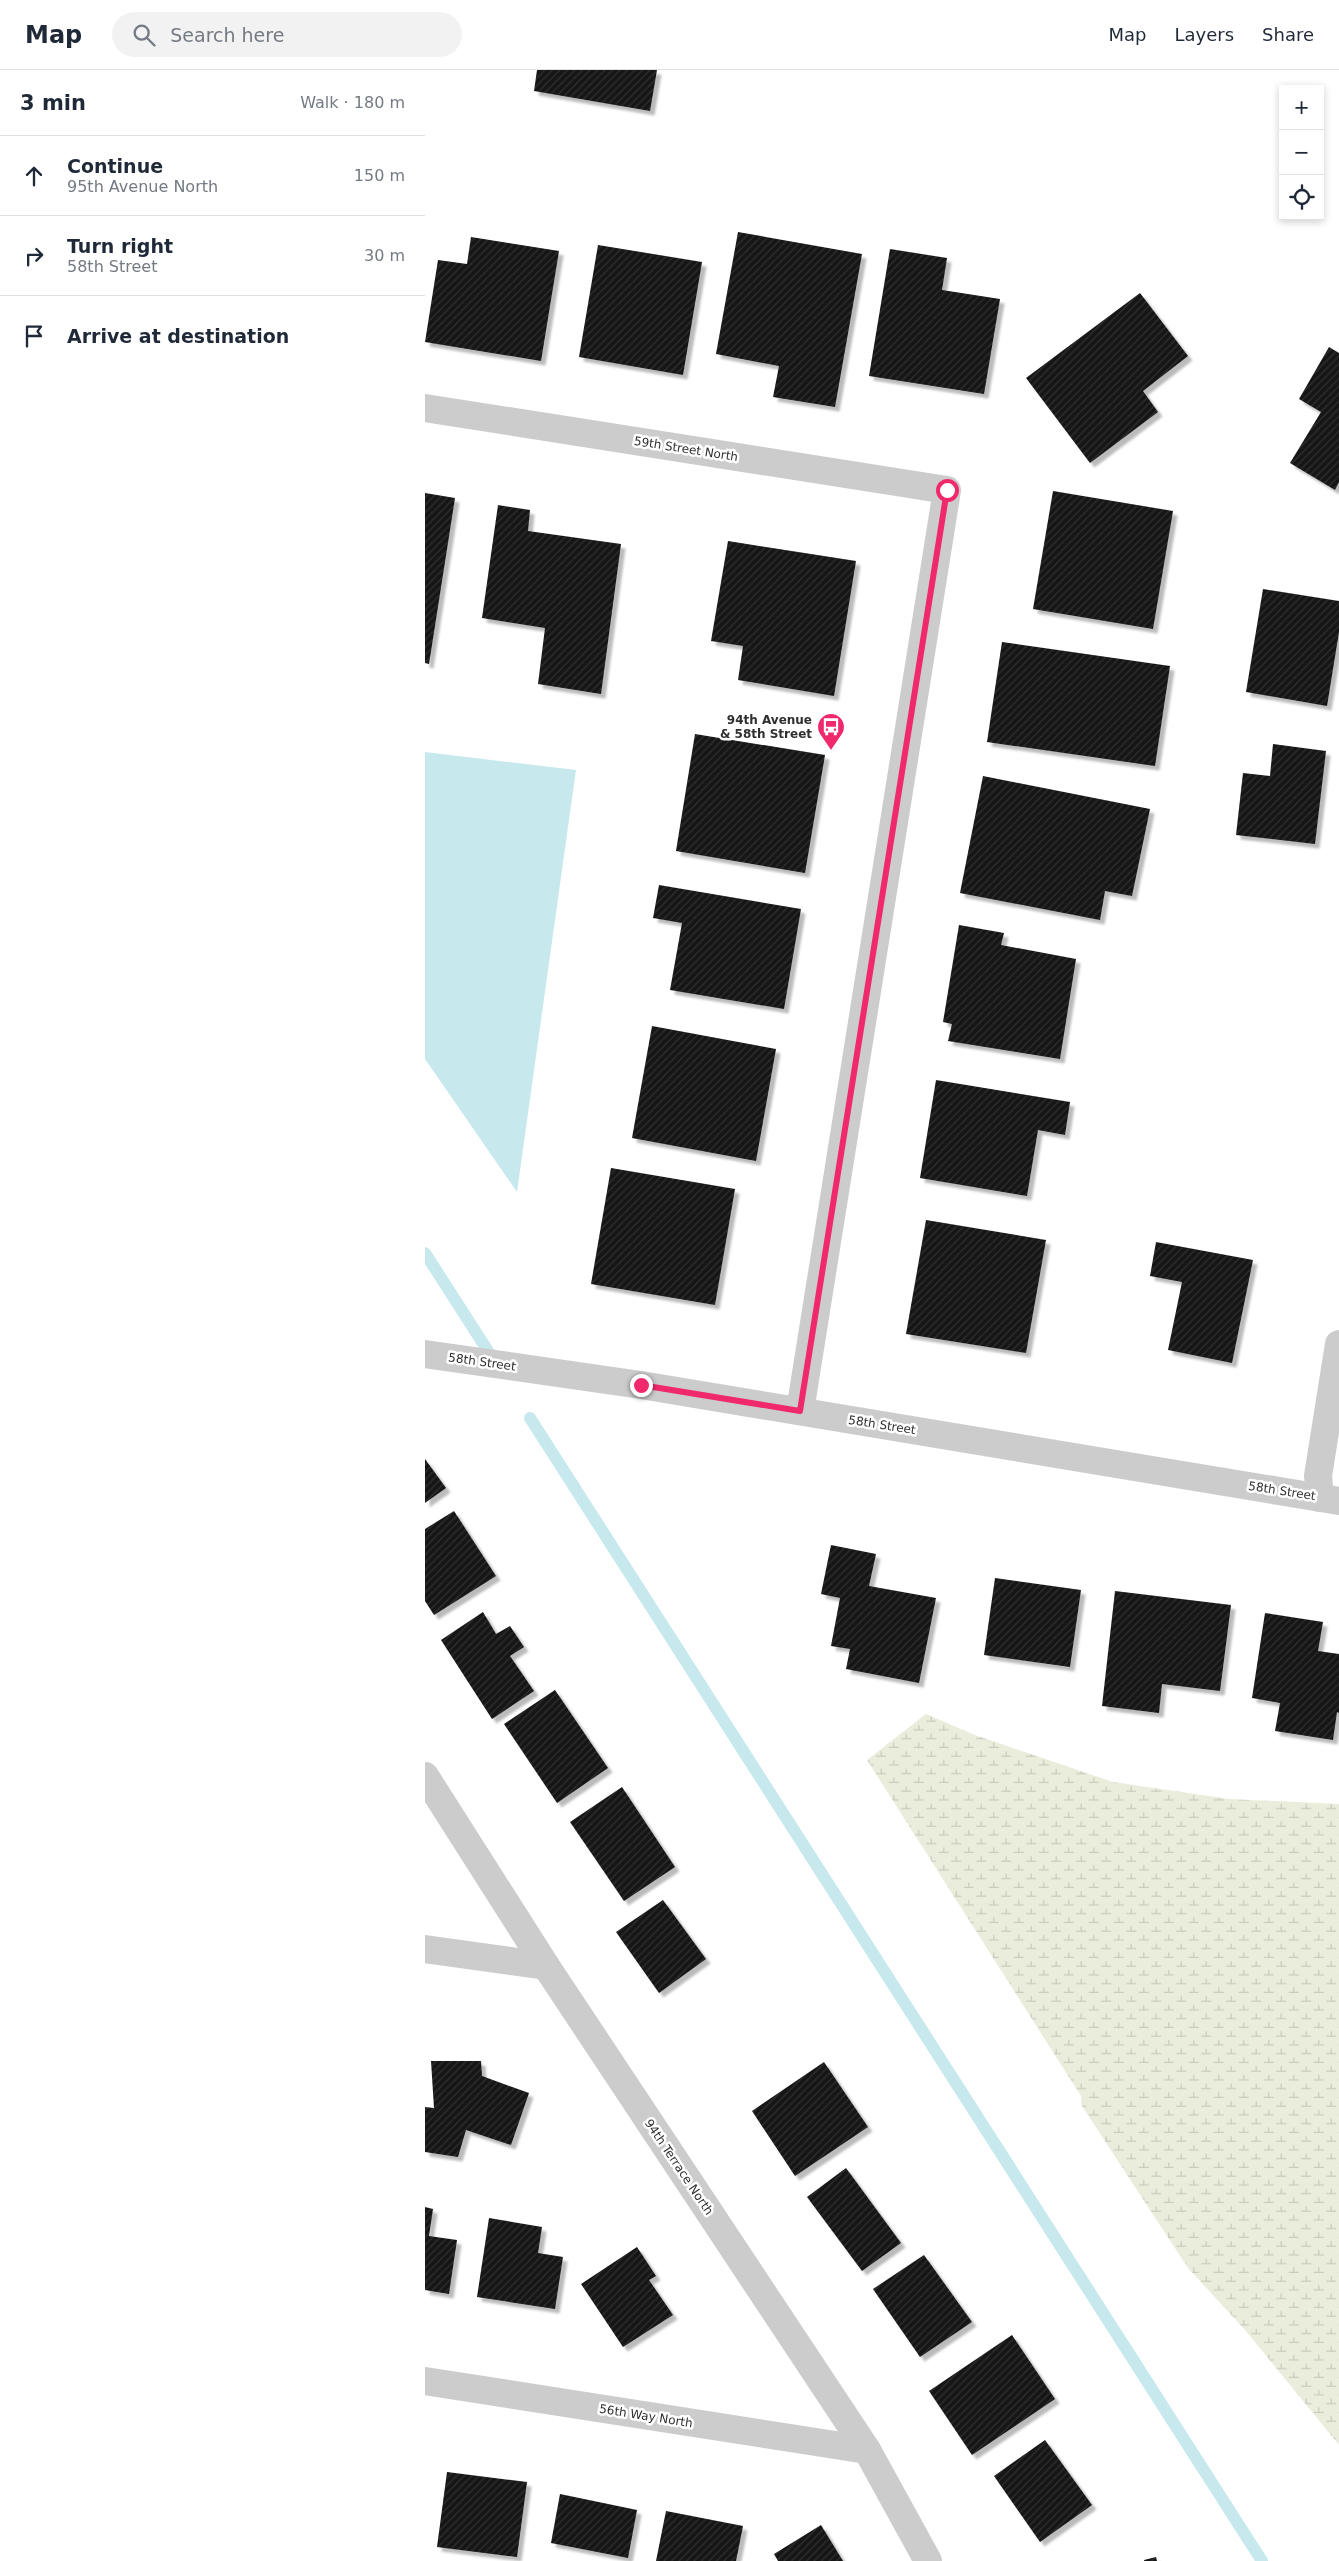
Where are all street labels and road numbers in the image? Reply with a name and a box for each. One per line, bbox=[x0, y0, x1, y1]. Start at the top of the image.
street label: 59th Street North bbox=[633, 434, 739, 464]
street label: 58th Street bbox=[447, 1350, 517, 1374]
street label: 58th Street bbox=[847, 1413, 917, 1437]
street label: 58th Street bbox=[1247, 1479, 1317, 1503]
street label: 94th Terrace North bbox=[642, 2116, 716, 2218]
street label: 56th Way North bbox=[598, 2402, 694, 2430]

